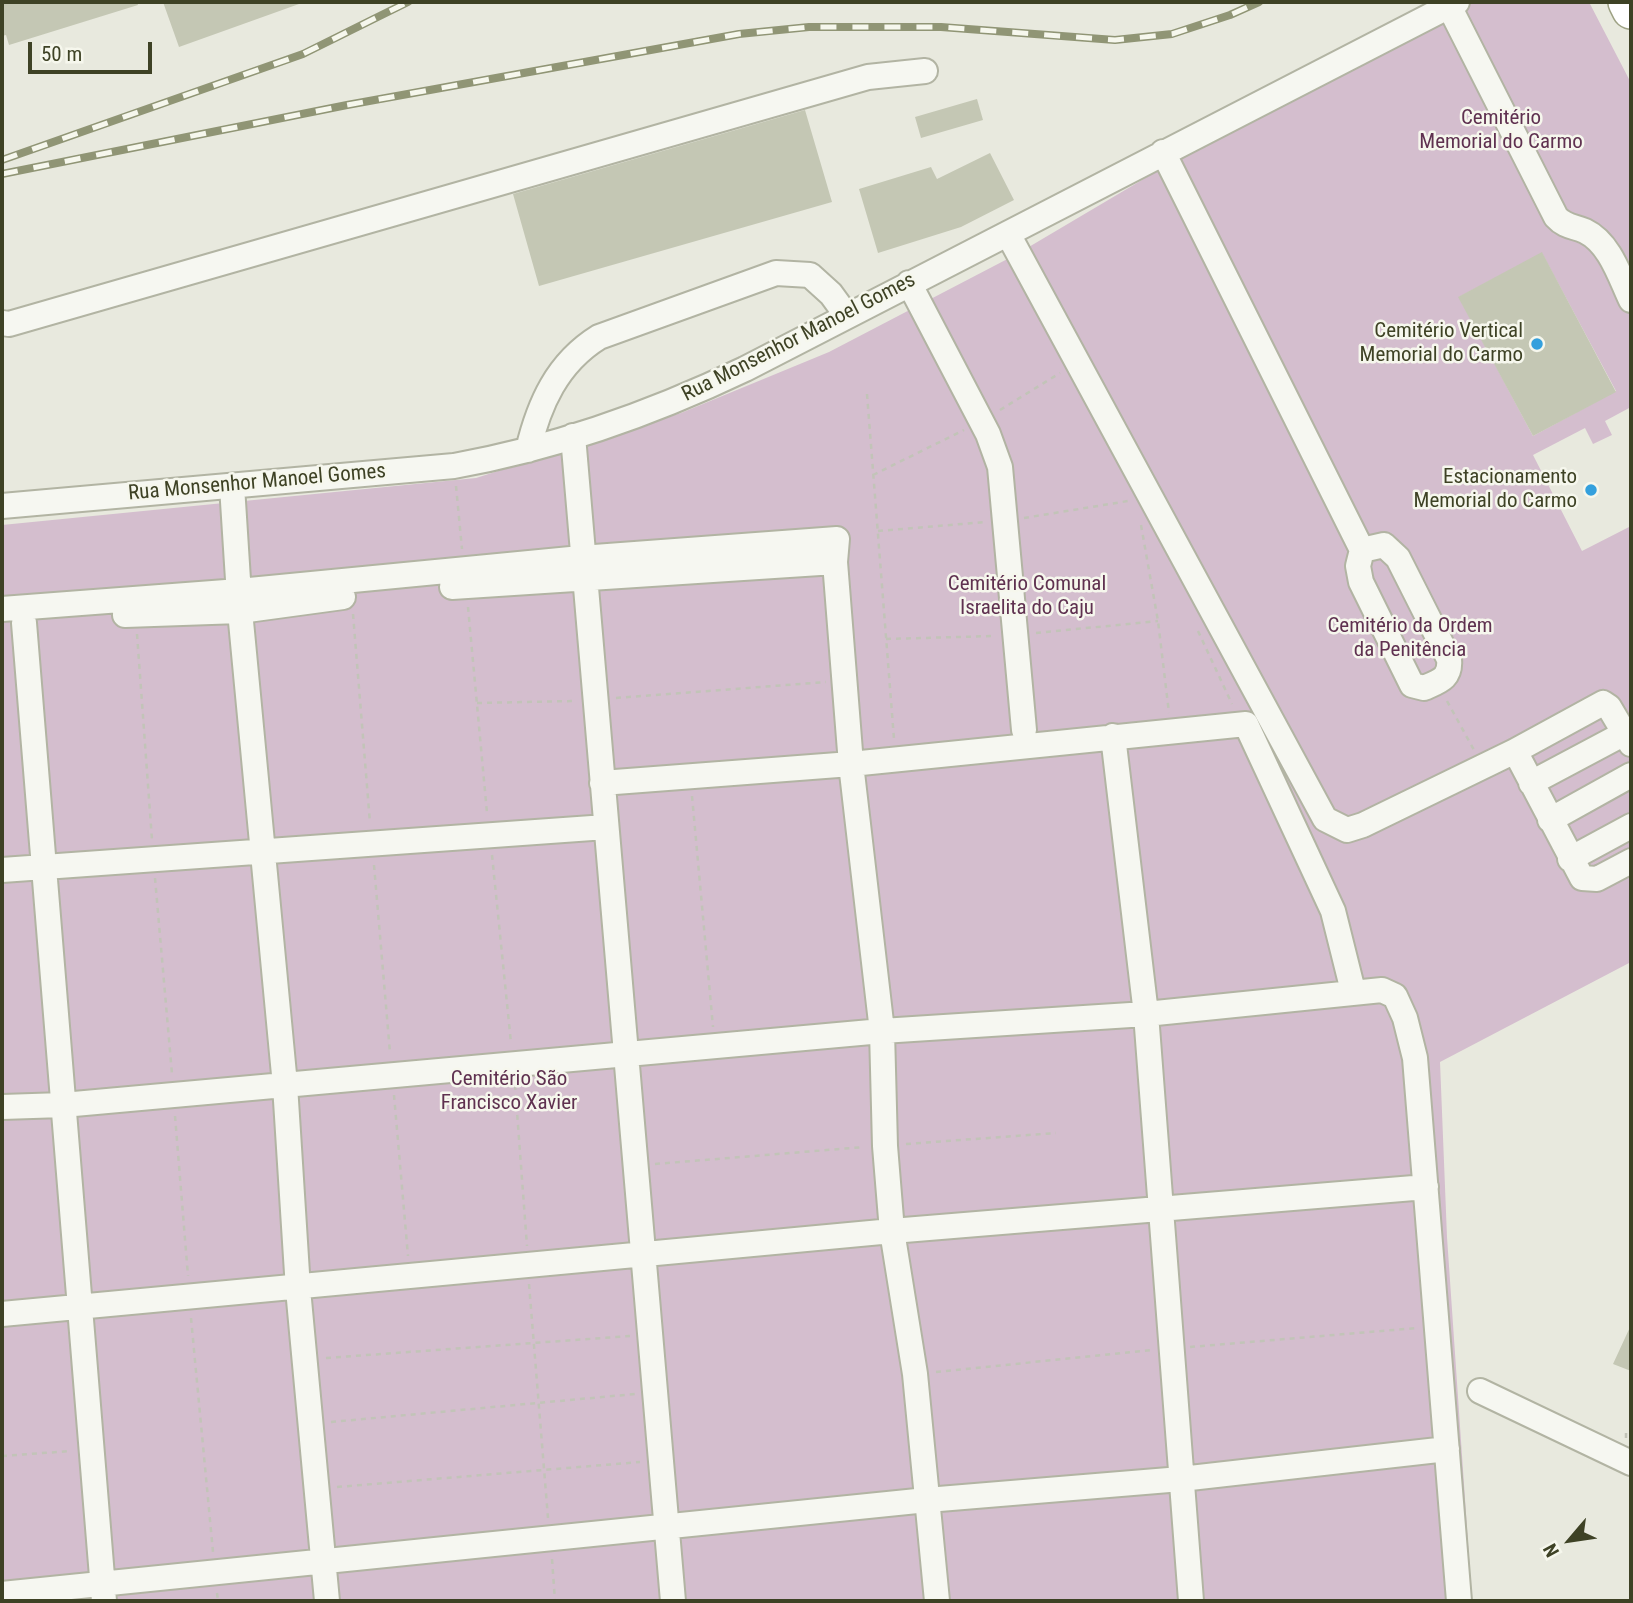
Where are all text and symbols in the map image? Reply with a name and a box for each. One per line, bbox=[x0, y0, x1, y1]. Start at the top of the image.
scale bar bbox=[32, 28, 156, 72]
text: 50 m bbox=[41, 42, 82, 66]
park label: Cemitério Memorial do Carmo bbox=[1419, 106, 1583, 156]
street label: Rua Monsenhor Manoel Gomes bbox=[678, 268, 920, 408]
place label: Cemitério Vertical Memorial do Carmo bbox=[1360, 319, 1523, 369]
marker: Cemitério Vertical Memorial do Carmo bbox=[1529, 336, 1545, 352]
street label: Rua Monsenhor Manoel Gomes bbox=[127, 459, 387, 507]
place label: Estacionamento Memorial do Carmo bbox=[1414, 465, 1577, 515]
marker: Estacionamento Memorial do Carmo bbox=[1583, 482, 1599, 498]
park label: Cemitério Comunal Israelita do Caju bbox=[948, 572, 1106, 622]
park label: Cemitério da Ordem da Penitência bbox=[1327, 614, 1493, 664]
park label: Cemitério São Francisco Xavier bbox=[441, 1067, 577, 1117]
north arrow bbox=[1535, 1505, 1605, 1575]
text: N bbox=[1538, 1540, 1564, 1561]

